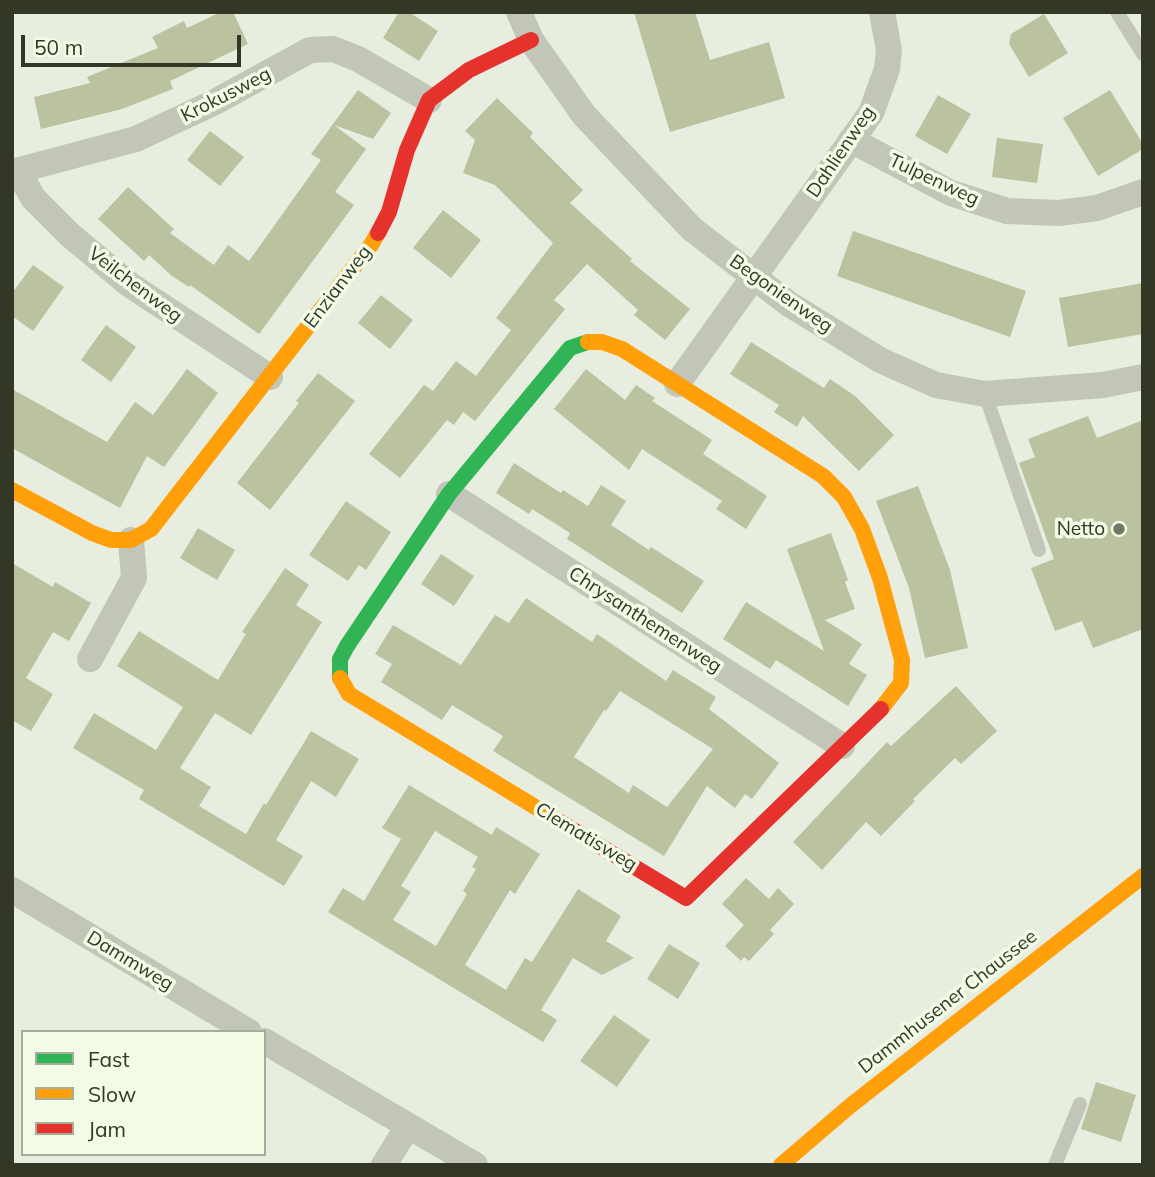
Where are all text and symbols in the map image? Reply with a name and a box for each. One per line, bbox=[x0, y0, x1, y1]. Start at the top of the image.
scale bar bbox=[24, 21, 245, 65]
text: 50 m bbox=[34, 34, 83, 60]
street label: Krokusweg bbox=[177, 63, 275, 127]
street label: Dahlienweg bbox=[802, 102, 880, 202]
street label: Tulpenweg bbox=[885, 149, 983, 211]
street label: Enzianweg bbox=[300, 241, 376, 333]
street label: Veilchenweg bbox=[84, 242, 186, 328]
street label: Begonienweg bbox=[725, 250, 837, 338]
place label: Netto bbox=[1057, 518, 1105, 540]
marker: Netto bbox=[1111, 521, 1127, 537]
street label: Chrysanthemenweg bbox=[564, 562, 726, 678]
street label: Clematisweg bbox=[531, 798, 641, 876]
street label: Dammhusener Chaussee bbox=[854, 925, 1042, 1079]
street label: Dammweg bbox=[83, 926, 177, 996]
legend bbox=[21, 1030, 266, 1156]
text: Fast bbox=[88, 1046, 130, 1072]
text: Slow bbox=[88, 1081, 136, 1107]
text: Jam bbox=[88, 1116, 126, 1142]

